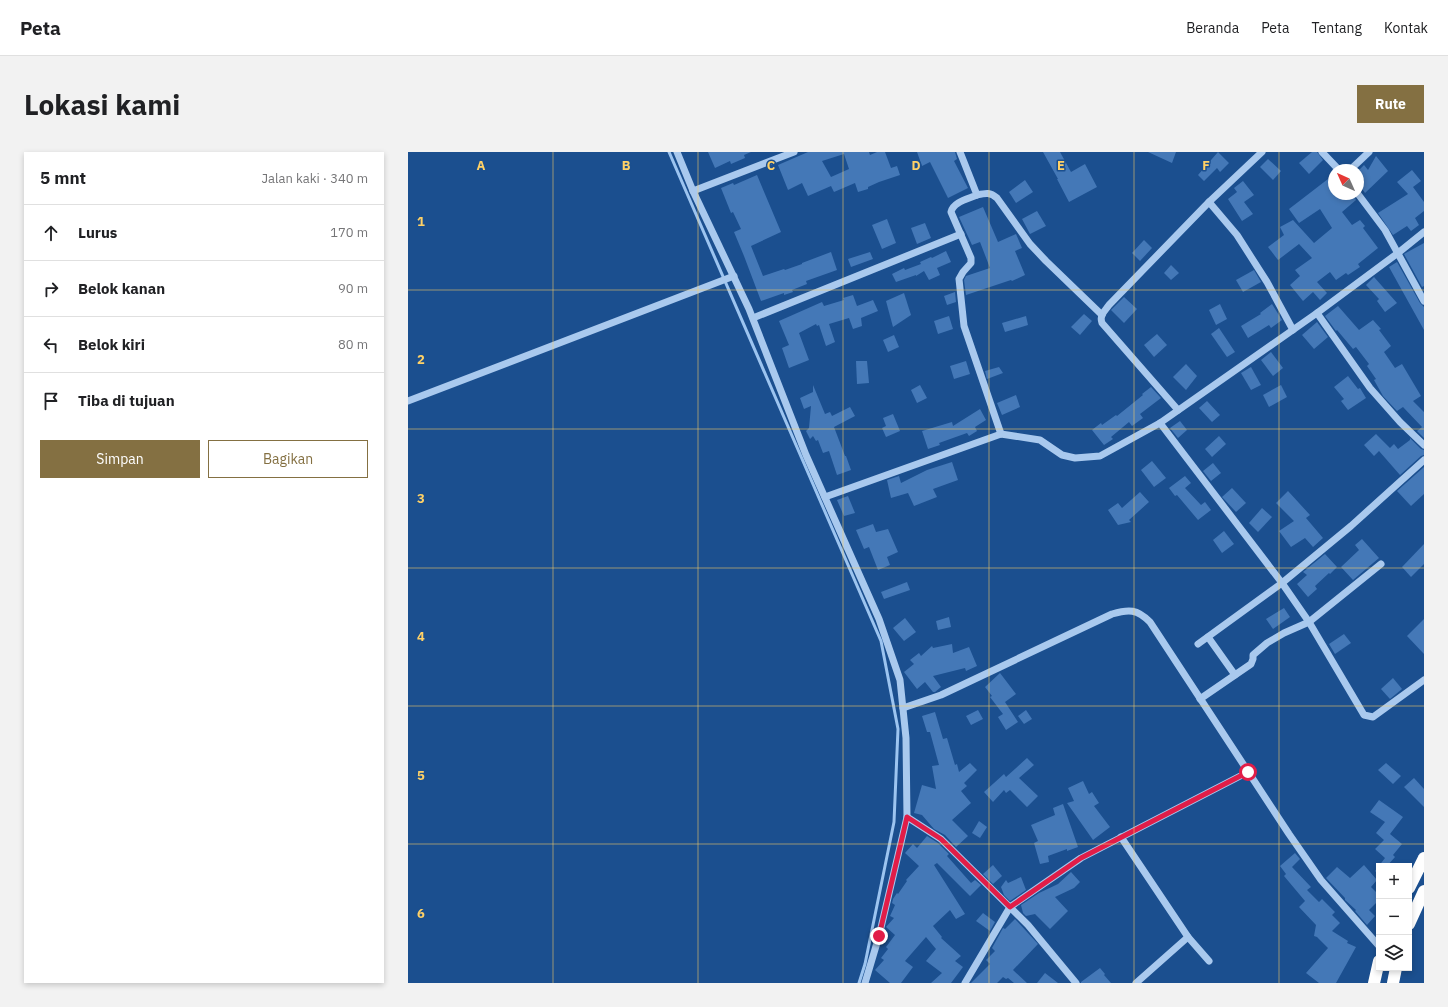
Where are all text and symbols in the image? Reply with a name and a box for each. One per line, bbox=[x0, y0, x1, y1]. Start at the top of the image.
text: Peta bbox=[20, 16, 61, 40]
text: Beranda bbox=[1186, 19, 1239, 37]
text: Peta bbox=[1261, 19, 1289, 37]
text: Tentang bbox=[1311, 19, 1362, 37]
text: Kontak bbox=[1384, 19, 1428, 37]
button: Rute bbox=[1357, 85, 1424, 123]
text: Lokasi kami bbox=[24, 86, 180, 123]
text: A bbox=[477, 157, 486, 174]
text: B bbox=[622, 157, 631, 174]
text: C bbox=[767, 157, 776, 174]
text: D bbox=[911, 157, 921, 174]
text: E bbox=[1057, 157, 1065, 174]
text: F bbox=[1202, 157, 1210, 174]
north arrow bbox=[1328, 164, 1364, 200]
text: 5 mnt bbox=[40, 167, 86, 189]
text: Jalan kaki · 340 m bbox=[261, 170, 368, 187]
text: 1 bbox=[417, 213, 425, 230]
icon: ahead bbox=[40, 222, 62, 244]
text: Lurus bbox=[78, 223, 117, 242]
text: 170 m bbox=[330, 224, 368, 241]
icon: right bbox=[40, 278, 62, 300]
text: Belok kanan bbox=[78, 279, 165, 298]
text: 90 m bbox=[338, 280, 368, 297]
icon: left bbox=[40, 334, 62, 356]
text: Belok kiri bbox=[78, 335, 145, 354]
text: 80 m bbox=[338, 336, 368, 353]
text: 2 bbox=[417, 351, 425, 368]
icon: arrive bbox=[40, 390, 62, 412]
text: Tiba di tujuan bbox=[78, 391, 175, 410]
button: Simpan bbox=[40, 440, 200, 478]
button: Bagikan bbox=[208, 440, 368, 478]
text: 3 bbox=[417, 490, 425, 507]
text: 4 bbox=[417, 628, 425, 645]
route start bbox=[1239, 763, 1257, 781]
text: 5 bbox=[417, 767, 425, 784]
map controls bbox=[1376, 863, 1412, 971]
button: + bbox=[1376, 863, 1412, 899]
button: − bbox=[1376, 899, 1412, 935]
text: 6 bbox=[417, 905, 425, 922]
route end bbox=[870, 927, 888, 945]
button: layers bbox=[1376, 935, 1412, 971]

